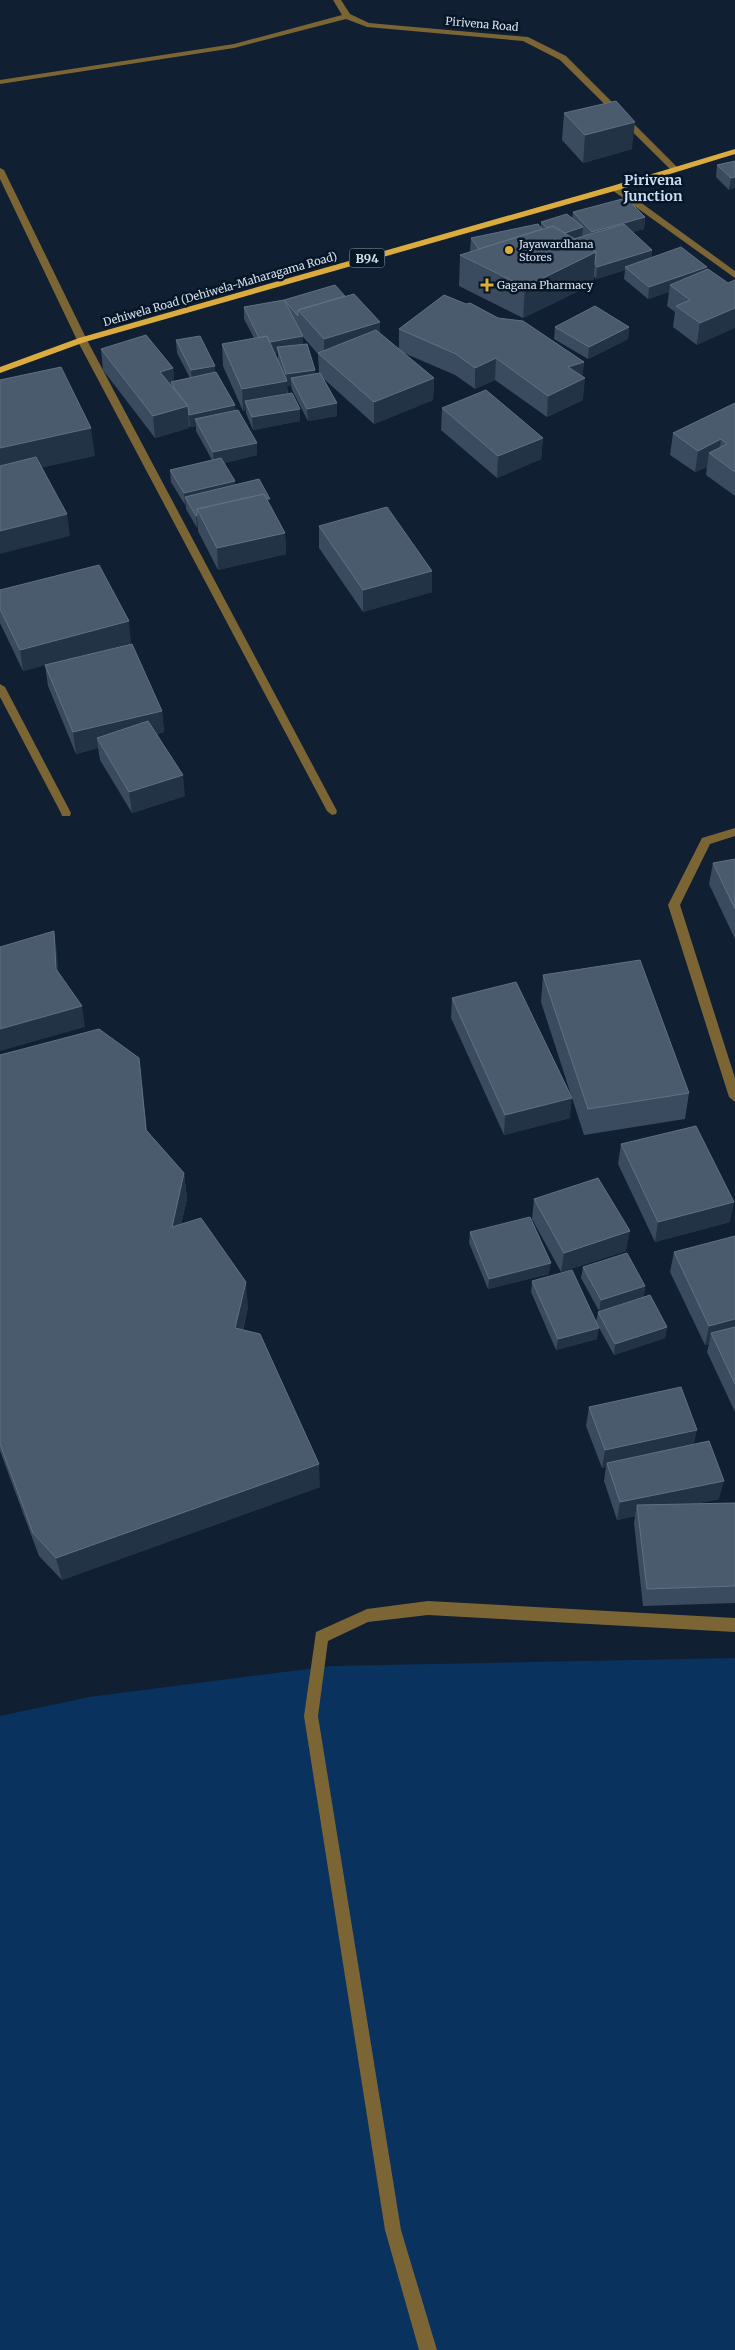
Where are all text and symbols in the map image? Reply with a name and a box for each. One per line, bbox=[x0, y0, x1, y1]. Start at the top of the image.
street label: Pirivena Road bbox=[445, 14, 520, 34]
district label: Pirivena Junction bbox=[623, 171, 683, 205]
place label: Jayawardhana Stores bbox=[518, 237, 593, 264]
marker: Jayawardhana Stores bbox=[503, 244, 515, 256]
road number: B94 bbox=[350, 248, 384, 268]
street label: Dehiwela Road (Dehiwela-Maharagama Road) bbox=[101, 249, 339, 329]
place label: Gagana Pharmacy bbox=[497, 278, 594, 292]
marker: Gagana Pharmacy bbox=[481, 279, 493, 291]

